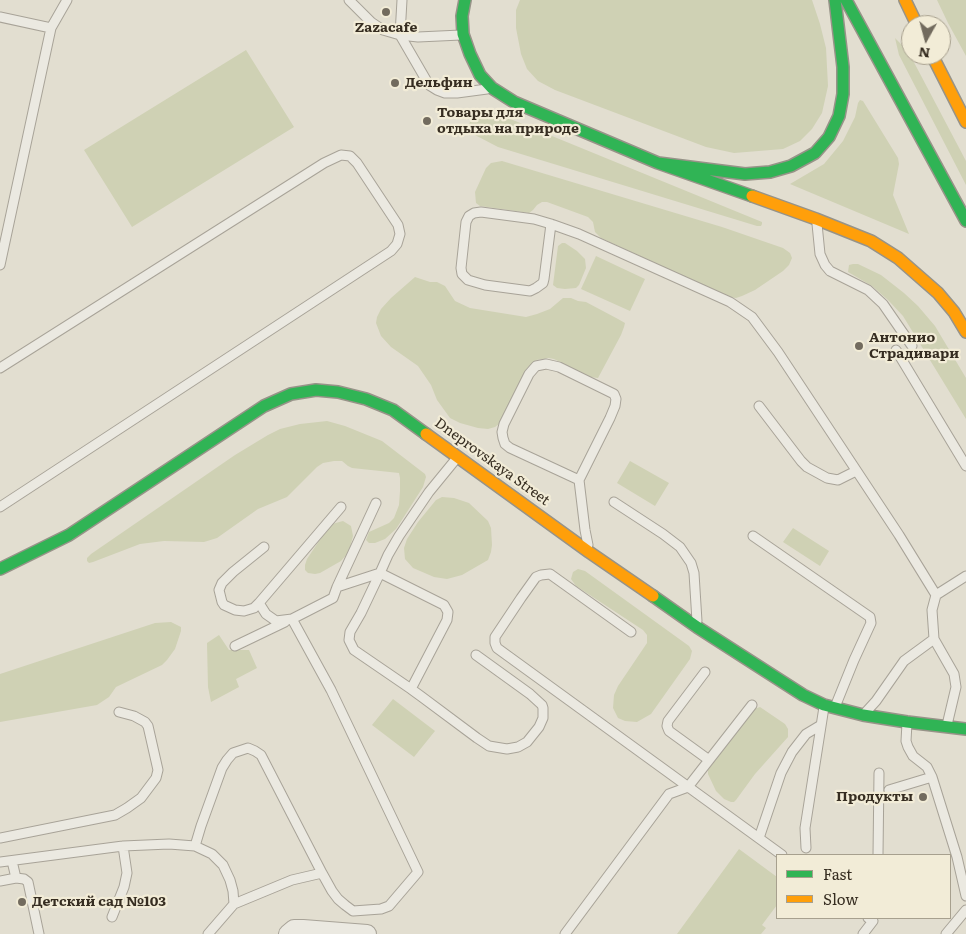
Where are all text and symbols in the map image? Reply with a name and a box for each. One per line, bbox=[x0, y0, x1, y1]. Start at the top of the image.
marker: Zazacafe bbox=[380, 6, 392, 18]
north arrow bbox=[901, 15, 951, 65]
place label: Zazacafe bbox=[355, 20, 417, 36]
text: N bbox=[917, 43, 931, 65]
place label: Дельфин bbox=[405, 75, 473, 91]
marker: Дельфин bbox=[389, 77, 401, 89]
place label: Товары для отдыха на природе bbox=[437, 105, 579, 138]
marker: Товары для отдыха на природе bbox=[421, 115, 433, 127]
place label: Антонио Страдивари bbox=[869, 330, 959, 362]
marker: Антонио Страдивари bbox=[853, 340, 865, 352]
street label: Dneprovskaya Street bbox=[431, 415, 553, 509]
place label: Продукты bbox=[836, 789, 913, 805]
marker: Продукты bbox=[917, 791, 929, 803]
legend bbox=[776, 854, 951, 919]
text: Fast bbox=[823, 862, 852, 885]
text: Slow bbox=[823, 887, 858, 910]
place label: Детский сад №103 bbox=[32, 894, 166, 910]
marker: Детский сад №103 bbox=[16, 896, 28, 908]

